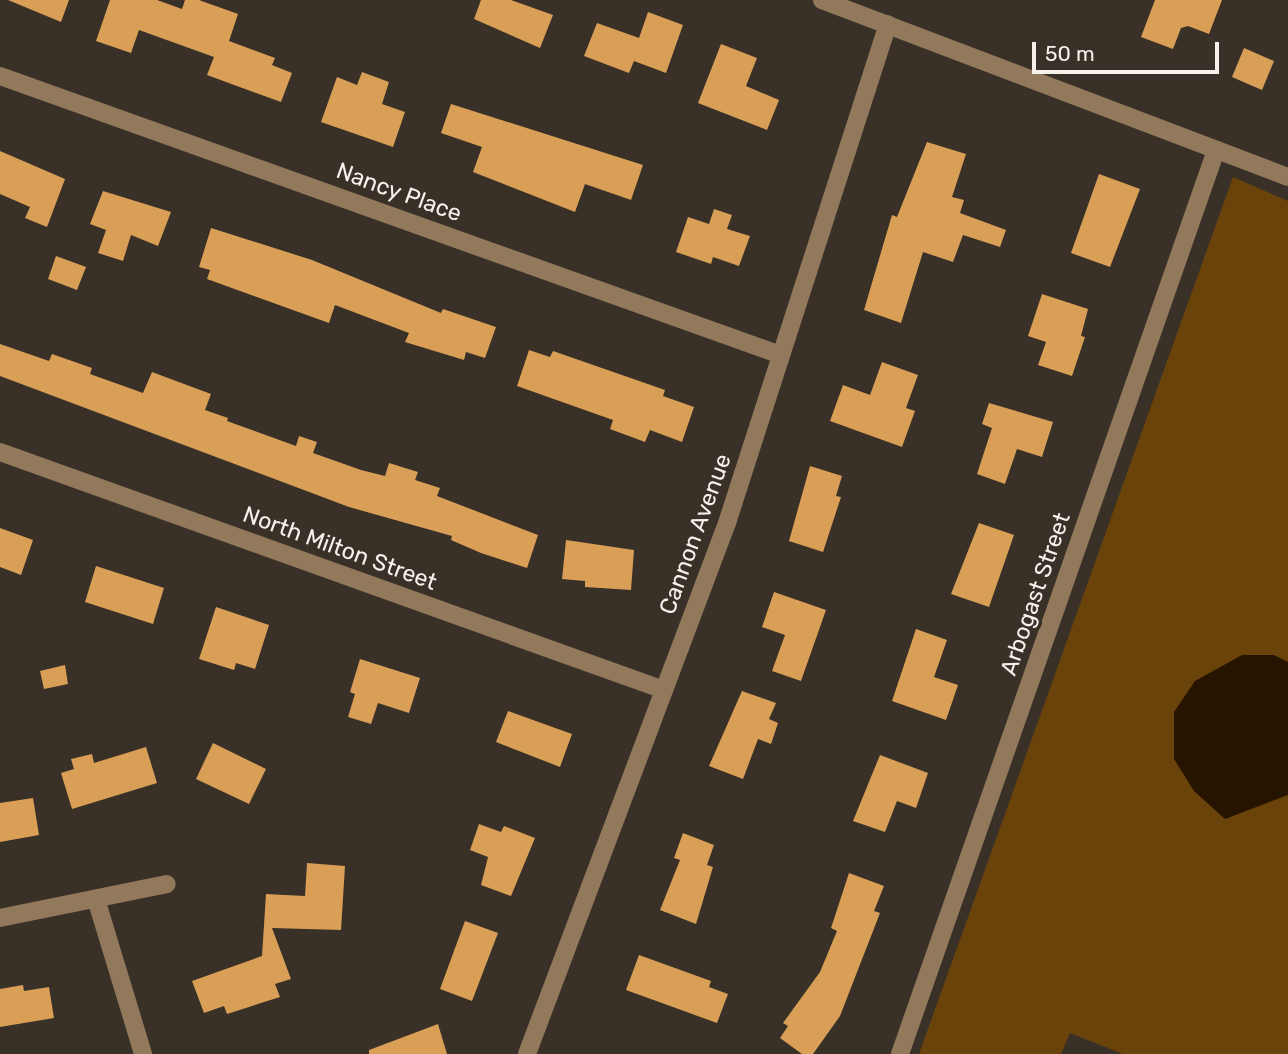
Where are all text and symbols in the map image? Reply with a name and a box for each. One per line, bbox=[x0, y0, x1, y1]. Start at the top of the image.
scale bar bbox=[1036, 28, 1223, 72]
text: 50 m bbox=[1045, 41, 1095, 66]
street label: Nancy Place bbox=[332, 156, 466, 228]
street label: Cannon Avenue bbox=[653, 450, 737, 618]
street label: North Milton Street bbox=[239, 500, 441, 596]
street label: Arbogast Street bbox=[994, 509, 1076, 679]

